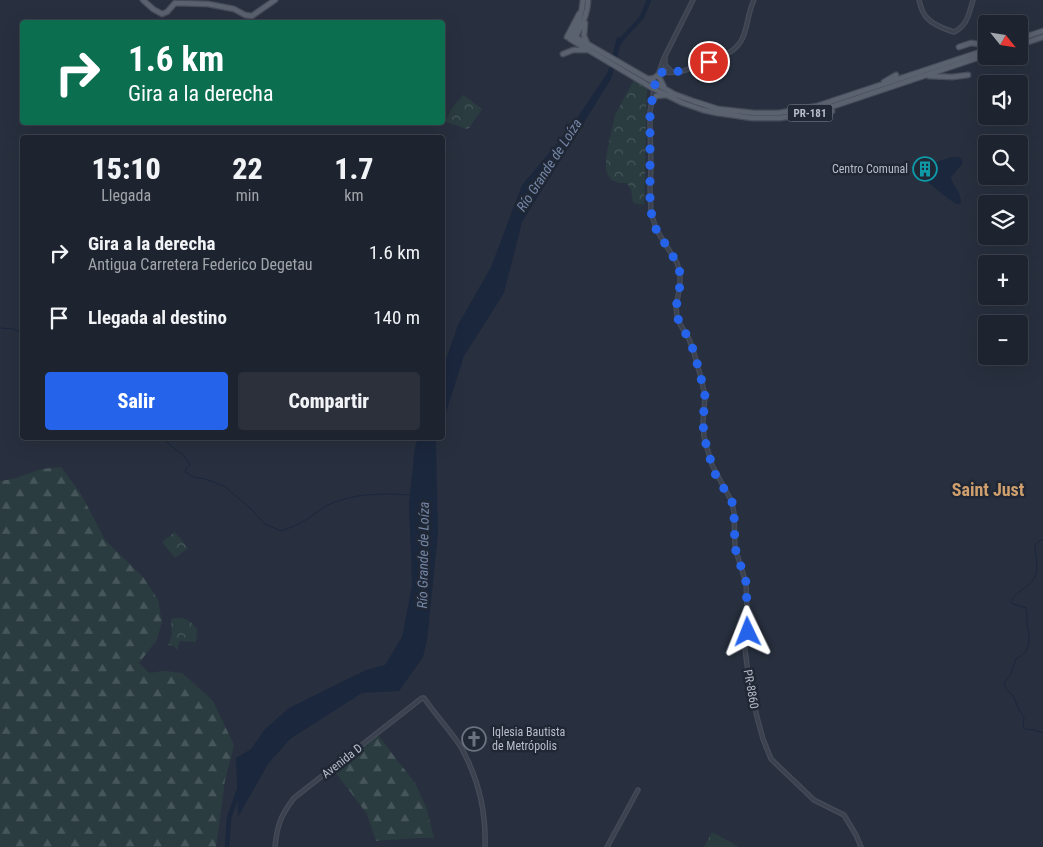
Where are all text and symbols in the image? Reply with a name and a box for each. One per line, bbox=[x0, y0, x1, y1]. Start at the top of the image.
north arrow bbox=[978, 15, 1028, 65]
map controls bbox=[978, 15, 1028, 365]
text: 1.6 km bbox=[128, 39, 224, 80]
icon: right bbox=[45, 40, 110, 105]
pin bbox=[688, 41, 730, 83]
icon: arrive bbox=[695, 48, 723, 76]
button: sound bbox=[978, 75, 1028, 125]
text: Gira a la derecha bbox=[128, 81, 274, 106]
road number: PR-181 bbox=[788, 105, 832, 122]
water label: Río Grande de Loíza bbox=[513, 116, 585, 214]
button: search bbox=[978, 135, 1028, 185]
text: 15:10 bbox=[91, 151, 161, 186]
text: 22 bbox=[232, 151, 263, 186]
text: 1.7 bbox=[334, 151, 374, 186]
building icon: Centro Comunal bbox=[912, 156, 938, 182]
place label: Centro Comunal bbox=[832, 162, 908, 176]
text: Llegada bbox=[101, 186, 151, 205]
text: min bbox=[236, 186, 259, 205]
text: km bbox=[344, 186, 364, 205]
button: layers bbox=[978, 195, 1028, 245]
text: Gira a la derecha bbox=[88, 232, 215, 255]
icon: right bbox=[45, 239, 73, 267]
text: 1.6 km bbox=[369, 241, 420, 264]
text: Antigua Carretera Federico Degetau bbox=[88, 255, 313, 274]
button: + bbox=[978, 255, 1028, 305]
icon: arrive bbox=[45, 304, 73, 332]
text: Llegada al destino bbox=[88, 306, 227, 329]
text: 140 m bbox=[373, 306, 420, 329]
button: − bbox=[978, 315, 1028, 365]
button: Salir bbox=[45, 372, 228, 430]
button: Compartir bbox=[238, 372, 420, 430]
district label: Saint Just bbox=[952, 479, 1025, 500]
water label: Río Grande de Loíza bbox=[414, 501, 432, 609]
position arrow bbox=[721, 605, 773, 657]
street label: PR-8860 bbox=[741, 668, 761, 710]
place label: Iglesia Bautista de Metrópolis bbox=[492, 725, 565, 753]
church icon: Iglesia Bautista de Metrópolis bbox=[461, 726, 487, 752]
street label: Avenida D bbox=[319, 741, 365, 781]

